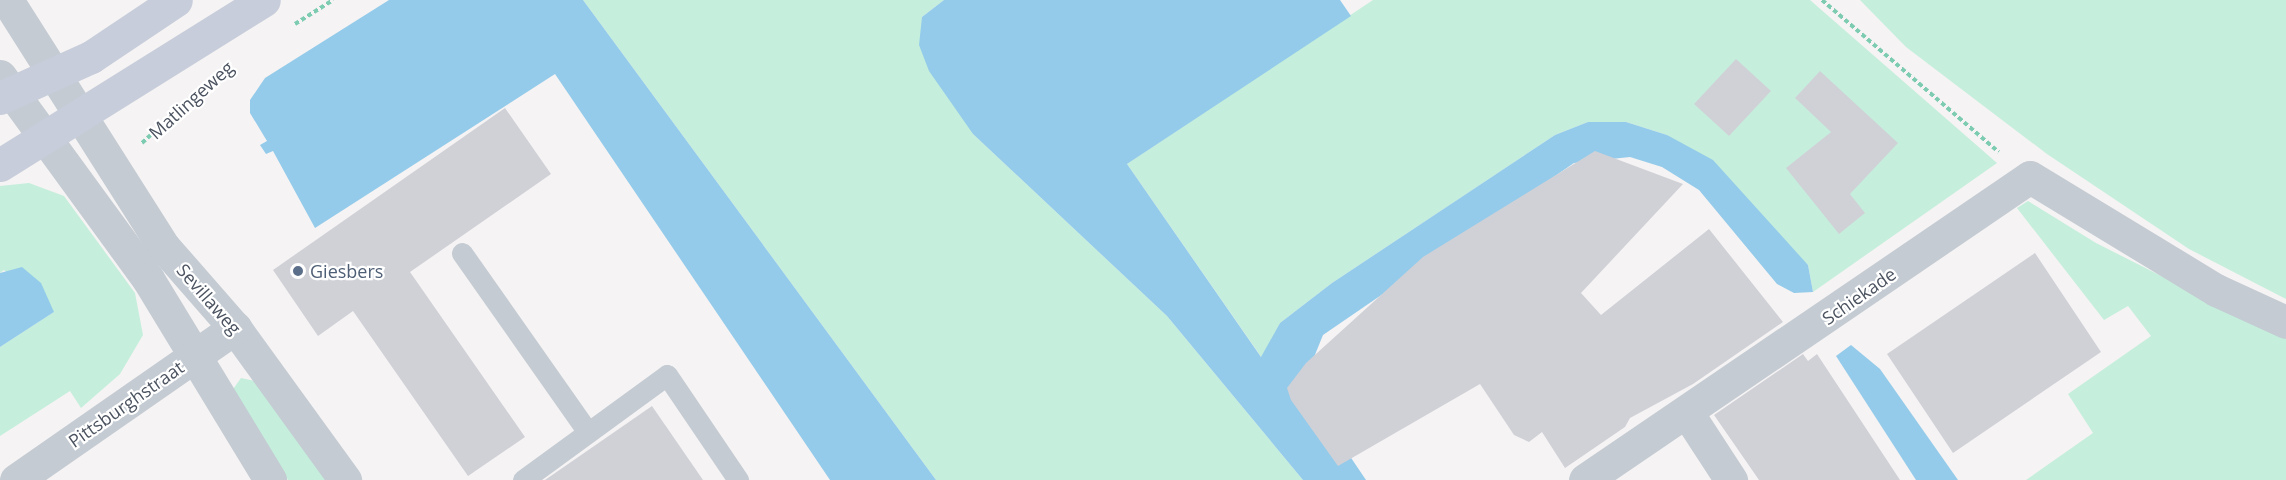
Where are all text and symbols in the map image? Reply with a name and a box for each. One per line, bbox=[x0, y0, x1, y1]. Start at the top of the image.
street label: Matlingeweg bbox=[144, 56, 238, 144]
street label: Sevillaweg bbox=[172, 259, 246, 339]
place label: Giesbers bbox=[310, 260, 383, 282]
street label: Schiekade bbox=[1818, 263, 1900, 329]
marker: Giesbers bbox=[291, 264, 305, 278]
street label: Pittsburghstraat bbox=[64, 356, 188, 452]

